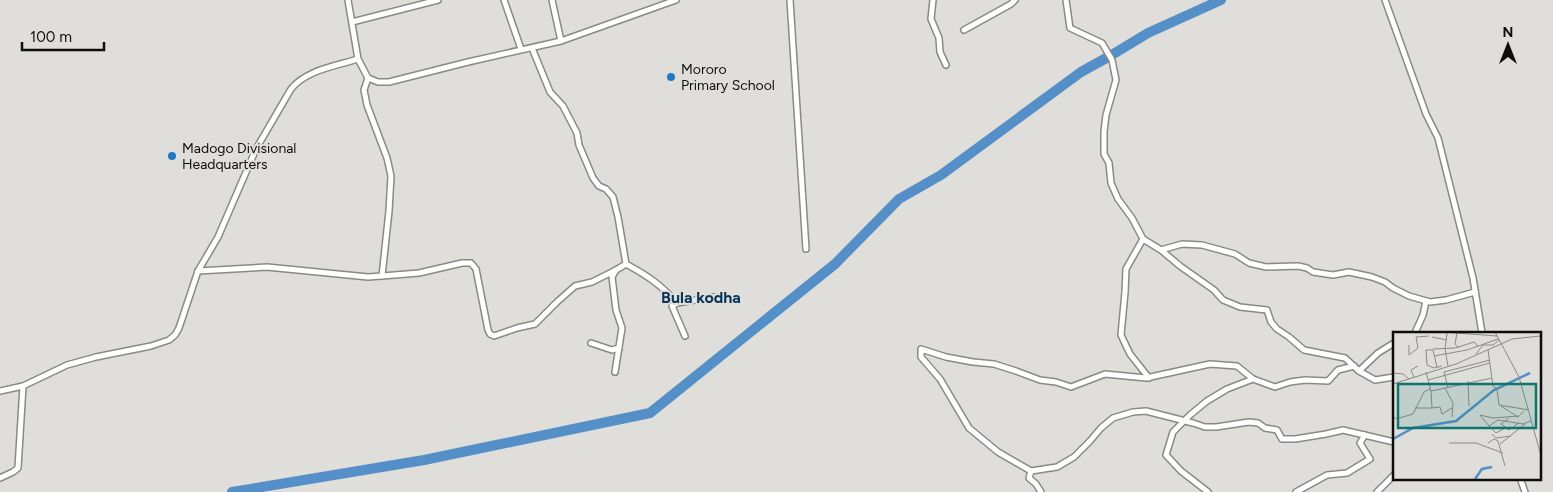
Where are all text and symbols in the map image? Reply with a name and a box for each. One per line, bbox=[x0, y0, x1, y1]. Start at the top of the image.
scale bar bbox=[22, 20, 105, 52]
north arrow bbox=[1483, 20, 1533, 70]
text: N bbox=[1503, 24, 1513, 41]
text: 100 m bbox=[30, 28, 72, 46]
place label: Mororo Primary School bbox=[681, 61, 775, 94]
marker: Mororo Primary School bbox=[665, 71, 677, 83]
place label: Madogo Divisional Headquarters bbox=[182, 140, 296, 173]
marker: Madogo Divisional Headquarters bbox=[166, 150, 178, 162]
district label: Bula kodha bbox=[661, 288, 741, 307]
inset map bbox=[1393, 332, 1540, 480]

